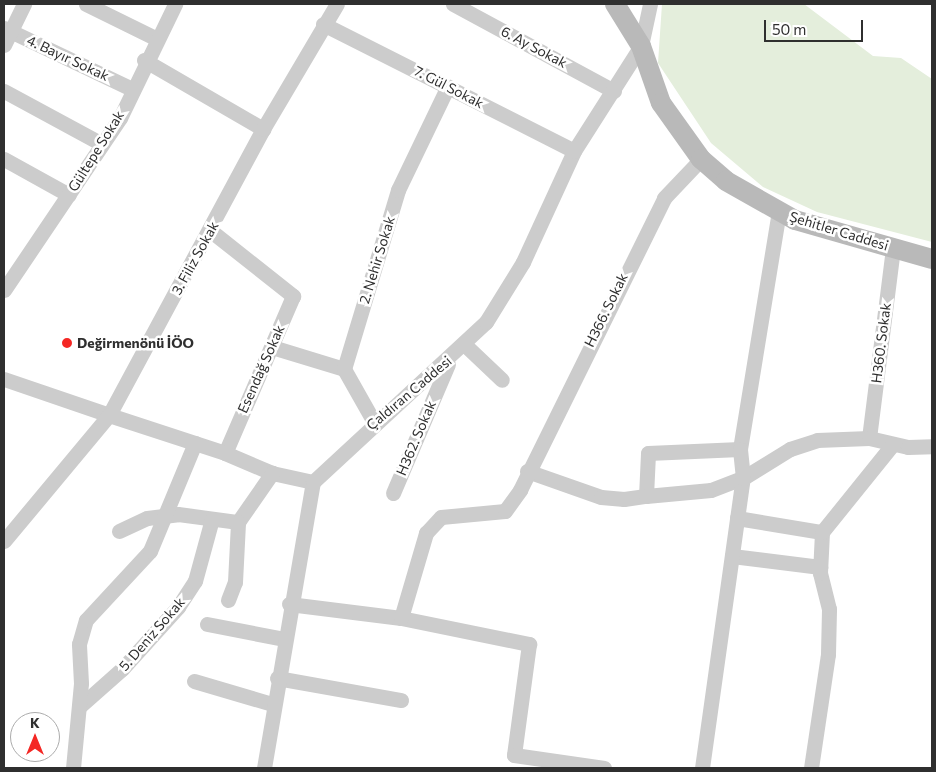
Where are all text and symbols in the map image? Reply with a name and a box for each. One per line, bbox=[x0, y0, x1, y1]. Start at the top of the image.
scale bar bbox=[766, 10, 865, 42]
text: 50 m bbox=[772, 20, 806, 38]
street label: 6. Ay Sokak bbox=[498, 23, 570, 71]
street label: 4. Bayır Sokak bbox=[24, 32, 112, 84]
street label: 7. Gül Sokak bbox=[411, 62, 487, 112]
street label: Gültepe Sokak bbox=[64, 108, 128, 194]
street label: Şehitler Caddesi bbox=[787, 208, 891, 254]
street label: 2. Nehir Sokak bbox=[356, 214, 398, 306]
street label: 3. Filiz Sokak bbox=[168, 218, 222, 298]
street label: H366. Sokak bbox=[581, 270, 631, 350]
street label: H360. Sokak bbox=[868, 302, 894, 384]
street label: Esendağ Sokak bbox=[234, 322, 288, 416]
place label: Değirmenönü İÖO bbox=[77, 335, 194, 351]
marker: Değirmenönü İÖO bbox=[61, 337, 73, 349]
street label: Çaldıran Caddesi bbox=[363, 352, 455, 434]
street label: H362. Sokak bbox=[393, 398, 439, 478]
street label: 5. Deniz Sokak bbox=[116, 594, 188, 674]
north arrow bbox=[10, 712, 60, 762]
text: K bbox=[30, 714, 40, 731]

